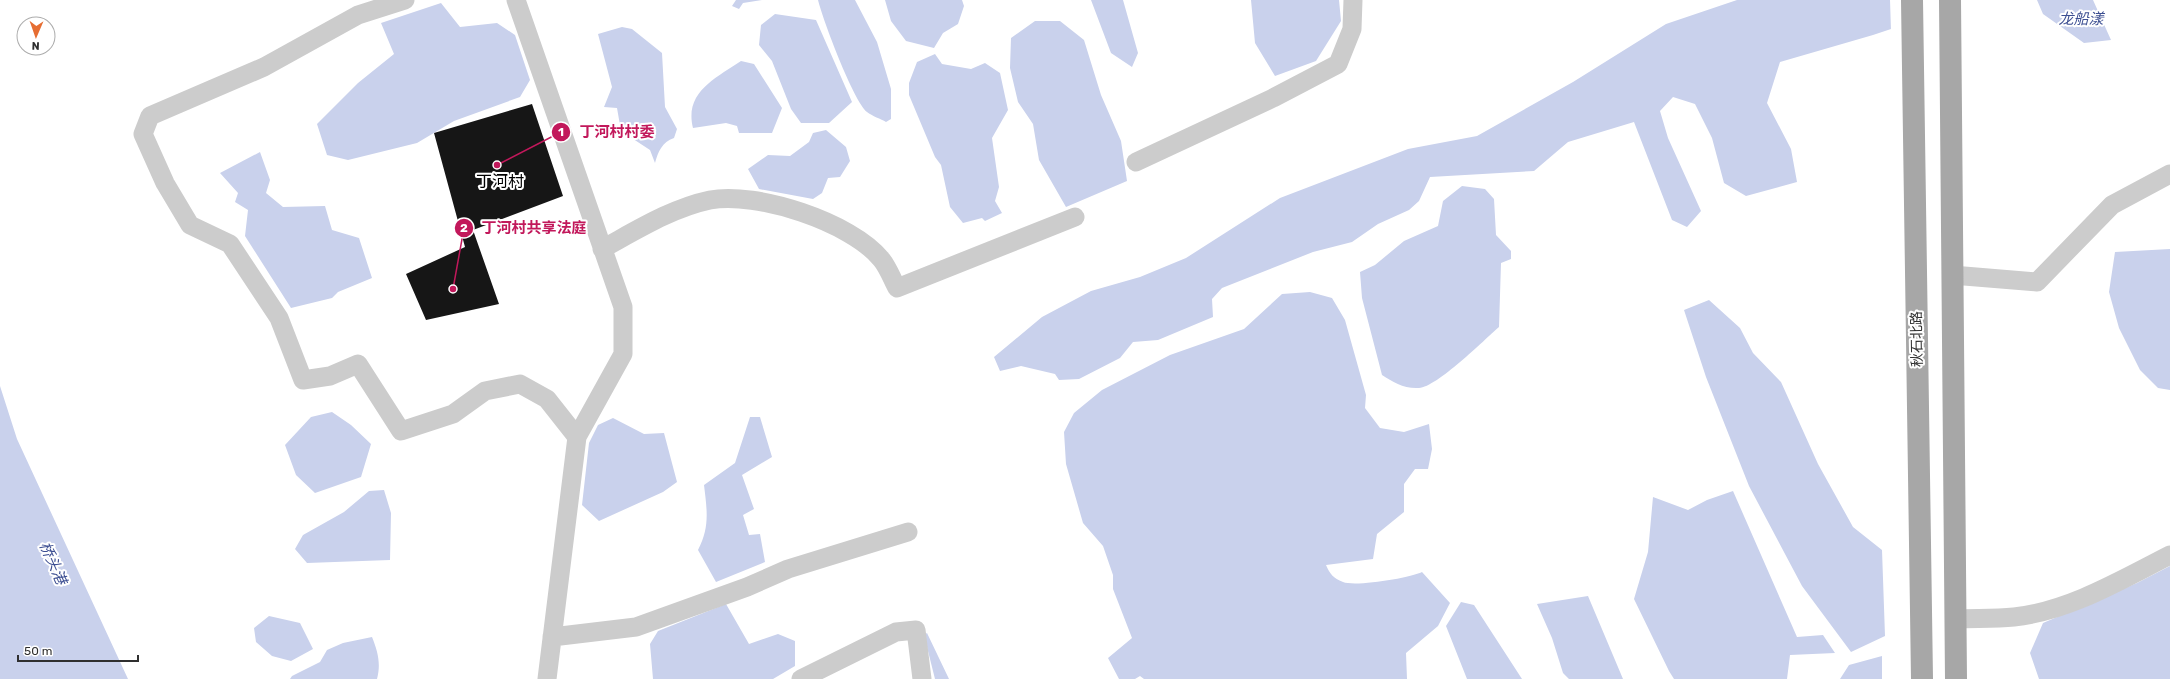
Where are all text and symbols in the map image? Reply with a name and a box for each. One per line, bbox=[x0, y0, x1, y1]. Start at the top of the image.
water label: 龙船漾 bbox=[2058, 10, 2105, 28]
north arrow bbox=[16, 16, 56, 56]
text: N bbox=[31, 39, 40, 52]
callout: 丁河村村委 bbox=[551, 118, 662, 145]
text: 丁河村村委 bbox=[579, 123, 655, 141]
text: 1 bbox=[558, 125, 564, 139]
district label: 丁河村 bbox=[476, 172, 524, 191]
callout: 丁河村共享法庭 bbox=[454, 214, 595, 241]
text: 丁河村共享法庭 bbox=[481, 219, 587, 237]
text: 2 bbox=[460, 221, 468, 235]
street label: 秋石北路 bbox=[1908, 311, 1926, 367]
water label: 桥头港 bbox=[36, 539, 71, 589]
scale bar bbox=[18, 637, 138, 663]
text: 50 m bbox=[24, 644, 52, 658]

